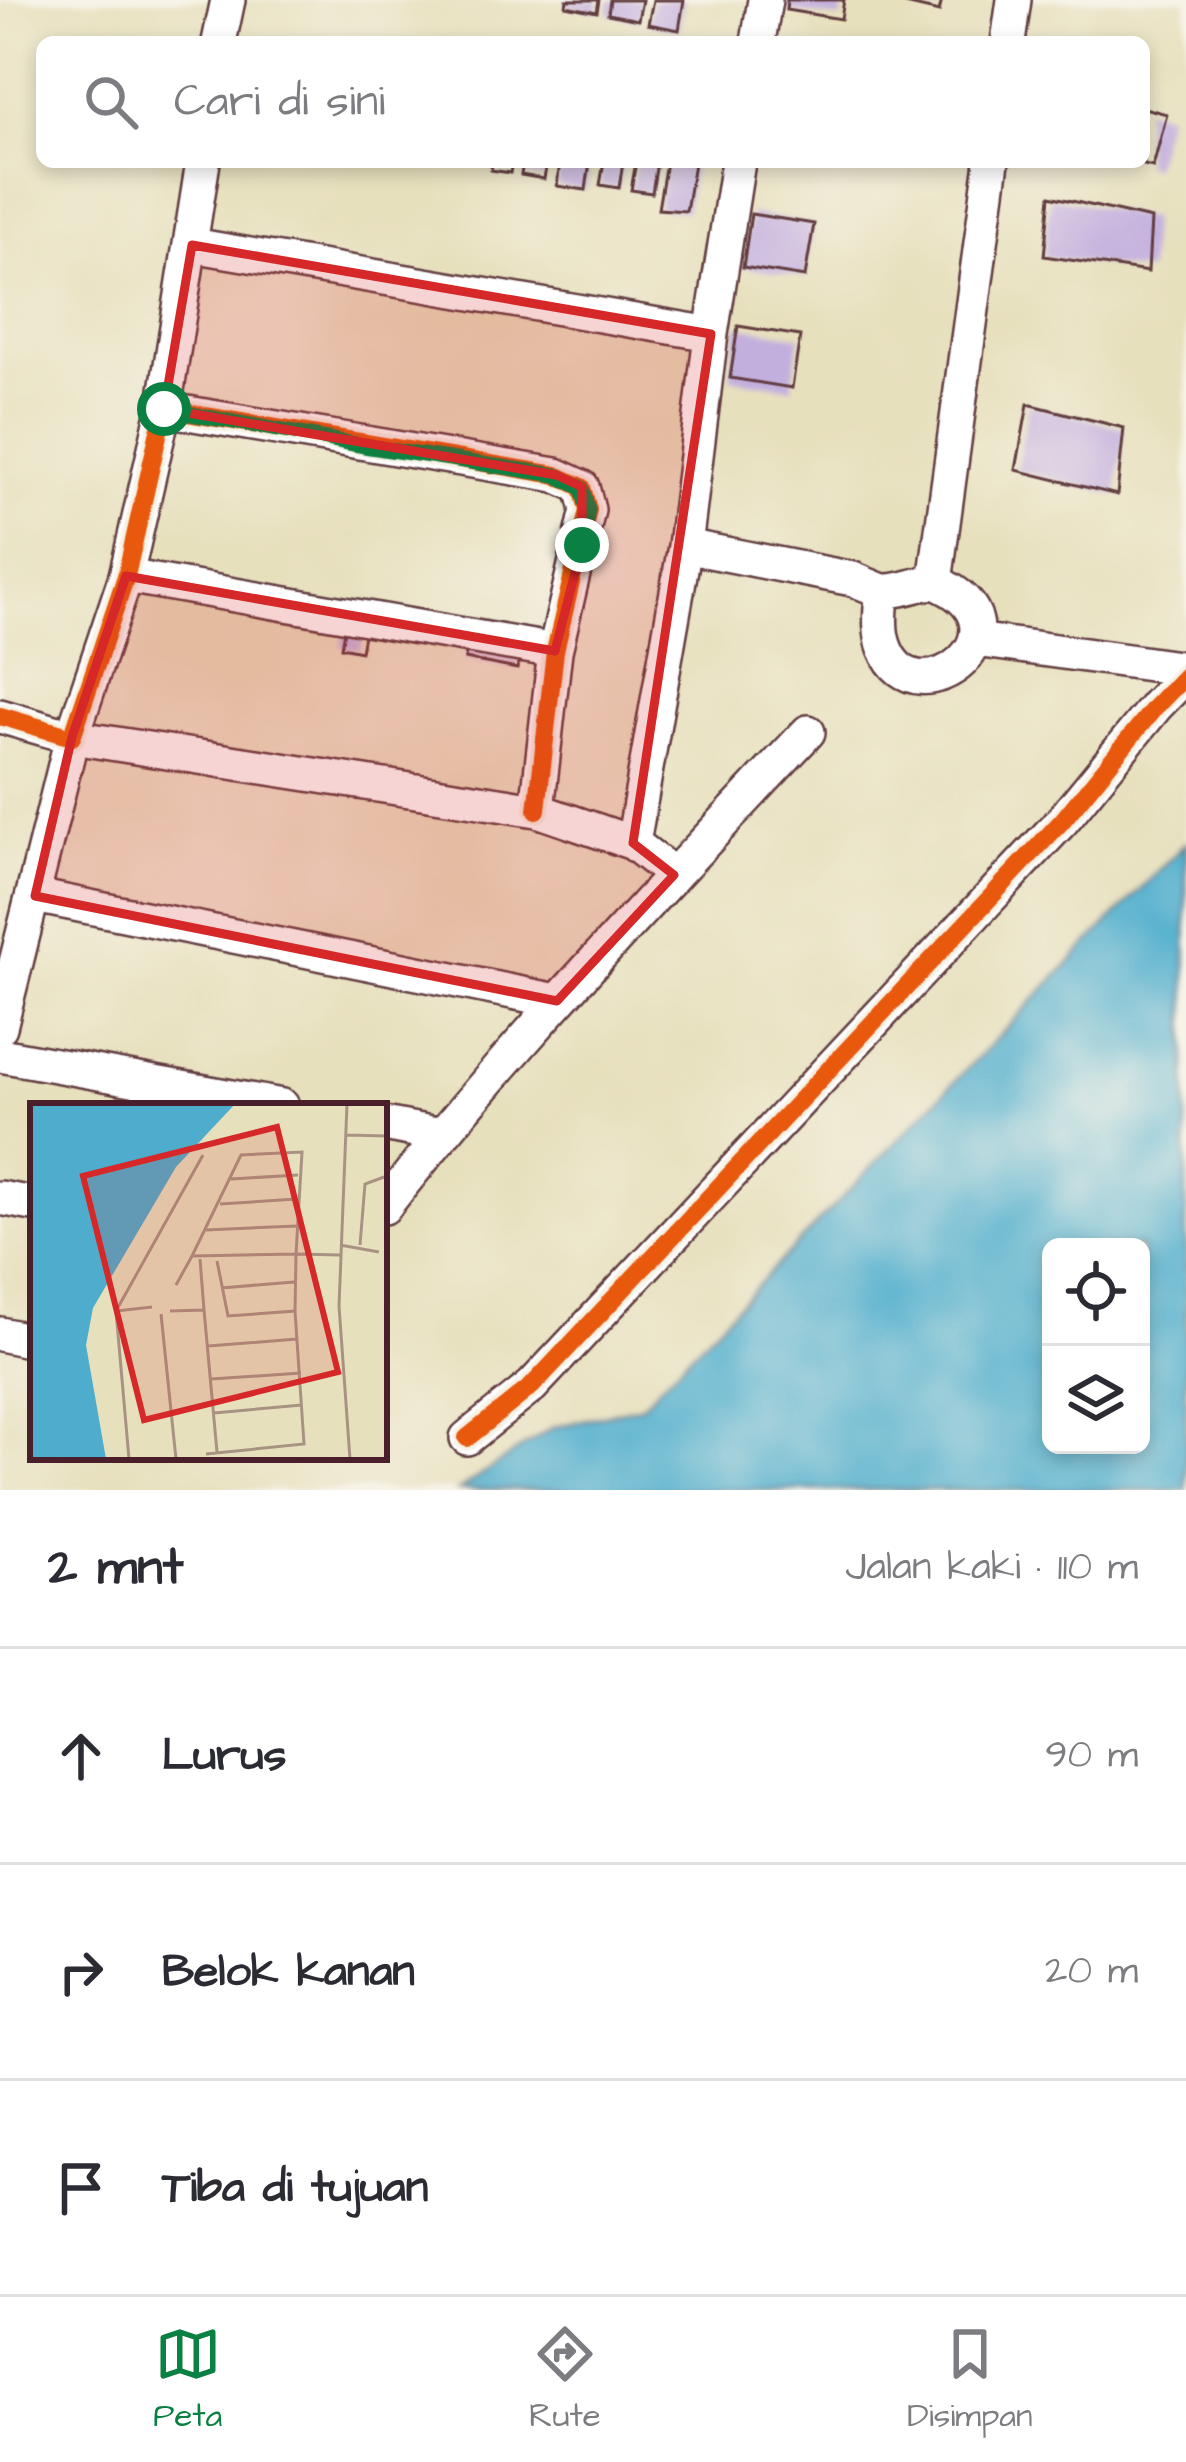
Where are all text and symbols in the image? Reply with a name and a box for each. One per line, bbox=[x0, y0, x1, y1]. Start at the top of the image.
search box bbox=[36, 36, 1150, 168]
icon: search bbox=[78, 69, 144, 135]
text: Cari di sini bbox=[174, 71, 385, 133]
route start bbox=[137, 382, 191, 436]
route end bbox=[555, 518, 609, 572]
inset map bbox=[30, 1103, 387, 1460]
map controls bbox=[1042, 1238, 1150, 1454]
button: locate bbox=[1042, 1238, 1150, 1346]
button: layers bbox=[1042, 1346, 1150, 1454]
text: 2 mnt bbox=[48, 1533, 183, 1604]
text: Jalan kaki · 110 m bbox=[846, 1541, 1138, 1595]
icon: ahead bbox=[48, 1723, 114, 1789]
text: Lurus bbox=[162, 1725, 286, 1787]
text: 90 m bbox=[1045, 1729, 1138, 1783]
icon: right bbox=[48, 1939, 114, 2005]
text: Belok kanan bbox=[162, 1941, 415, 2003]
text: 20 m bbox=[1045, 1945, 1138, 1999]
icon: arrive bbox=[48, 2155, 114, 2221]
text: Tiba di tujuan bbox=[162, 2157, 428, 2219]
tab: Peta bbox=[153, 2321, 222, 2439]
tab: Rute bbox=[529, 2321, 601, 2439]
tab: Disimpan bbox=[907, 2321, 1033, 2439]

